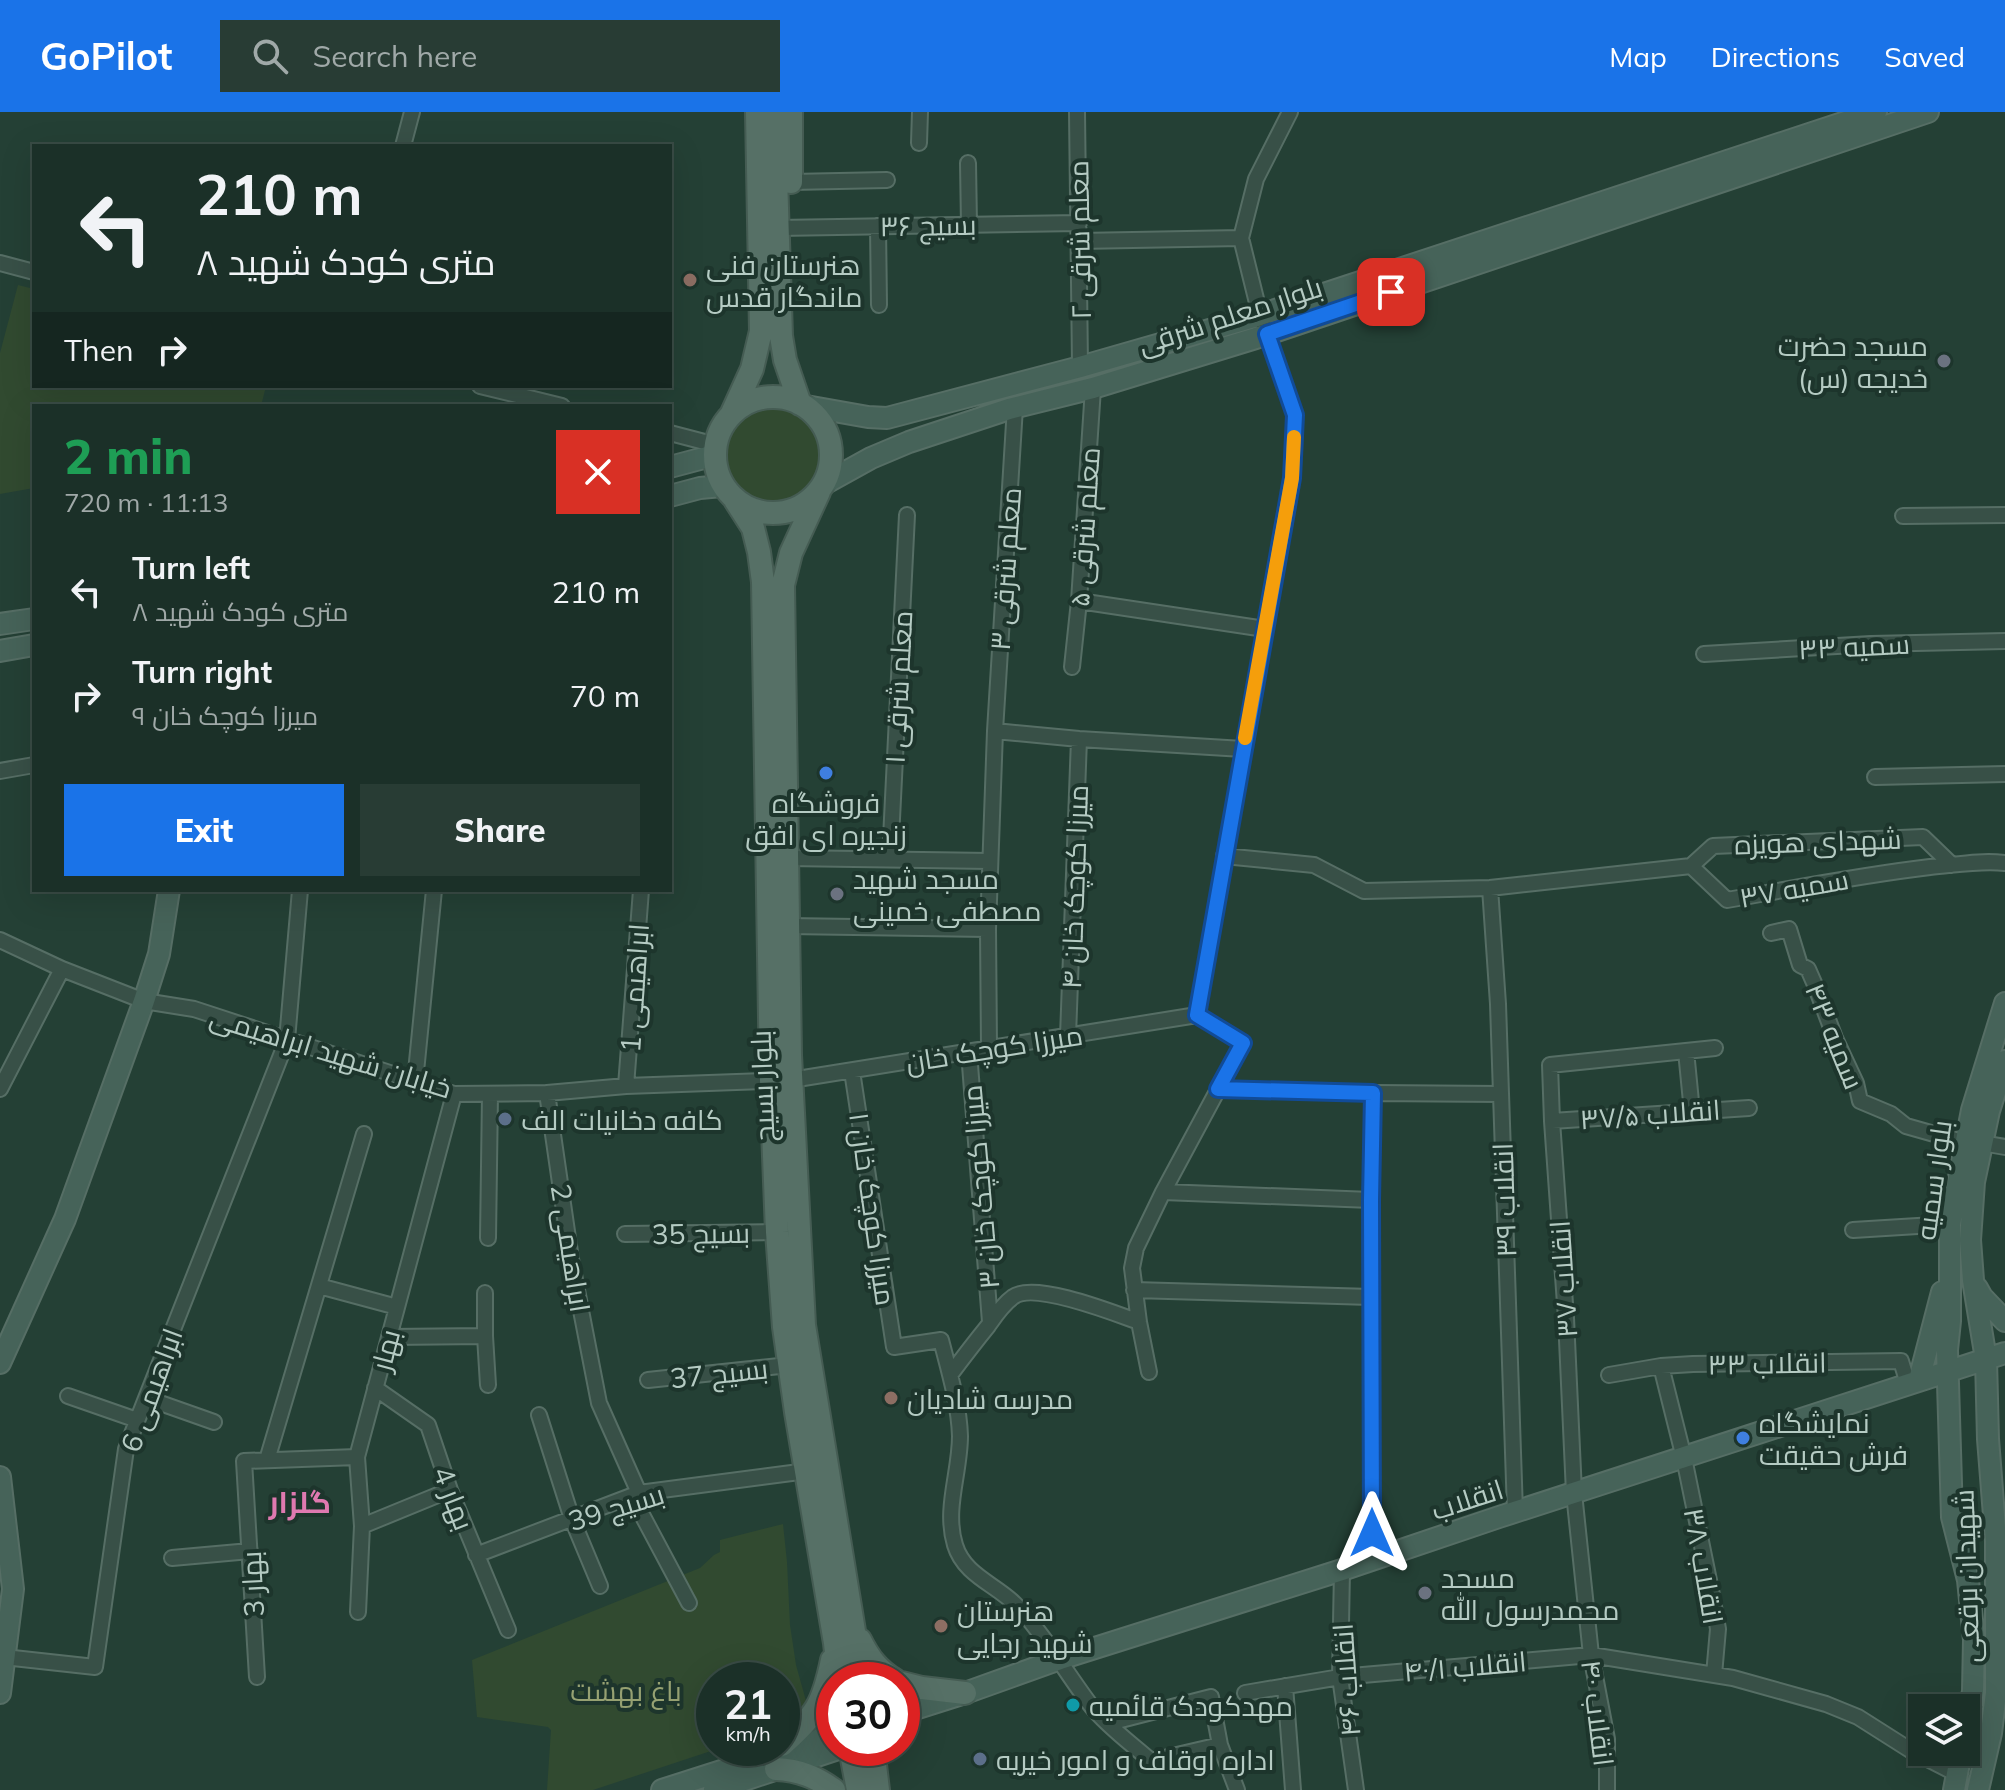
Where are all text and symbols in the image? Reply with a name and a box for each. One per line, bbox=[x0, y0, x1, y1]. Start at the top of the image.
search box bbox=[220, 20, 780, 92]
text: GoPilot bbox=[40, 32, 172, 80]
icon: search bbox=[248, 34, 292, 78]
text: Search here bbox=[312, 37, 477, 75]
text: Map bbox=[1609, 39, 1667, 74]
text: Directions bbox=[1711, 39, 1840, 74]
text: Saved bbox=[1884, 39, 1965, 74]
text: 210 m bbox=[196, 159, 363, 229]
street label: معلم شرقی ۲ bbox=[1060, 160, 1101, 320]
icon: left bbox=[64, 176, 168, 280]
street label: بسیج ۳۶ bbox=[879, 207, 977, 245]
text: ۸ متری کودک شهید bbox=[196, 239, 496, 284]
place label: هنرستان فنی ماندگار قدس bbox=[706, 247, 862, 314]
pin bbox=[1357, 258, 1425, 326]
street label: بلوار معلم شرقی bbox=[1133, 269, 1328, 364]
icon: arrive bbox=[1369, 270, 1413, 314]
marker: هنرستان فنی ماندگار قدس bbox=[681, 271, 699, 289]
icon: right bbox=[150, 328, 194, 372]
place label: مسجد حضرت خدیجه (س) bbox=[1778, 328, 1928, 395]
text: Then bbox=[64, 331, 134, 369]
marker: مسجد حضرت خدیجه (س) bbox=[1935, 352, 1953, 370]
text: 2 min bbox=[64, 426, 193, 486]
button: close bbox=[556, 430, 640, 514]
street label: معلم شرقی ۵ bbox=[1061, 446, 1110, 608]
text: 720 m · 11:13 bbox=[64, 486, 228, 519]
street label: معلم شرقی ۳ bbox=[982, 486, 1031, 652]
text: Turn left bbox=[132, 549, 250, 587]
icon: left bbox=[64, 570, 108, 614]
text: 210 m bbox=[552, 573, 640, 611]
text: ۸ متری کودک شهید bbox=[132, 595, 348, 628]
street label: معلم شرقی ۱ bbox=[877, 610, 922, 765]
street label: سمیه ۳۳ bbox=[1797, 626, 1911, 666]
text: Turn right bbox=[132, 653, 272, 691]
icon: right bbox=[64, 674, 108, 718]
text: 70 m bbox=[570, 677, 640, 715]
text: میرزا کوچک خان ۹ bbox=[132, 699, 318, 732]
marker: فروشگاه زنجیره ای افق bbox=[817, 764, 835, 782]
button: Exit bbox=[64, 784, 344, 876]
button: Share bbox=[360, 784, 640, 876]
street label: میرزا کوچک خان ۴ bbox=[1053, 784, 1097, 990]
place label: فروشگاه زنجیره ای افق bbox=[745, 785, 907, 852]
street label: شهدای هویزه bbox=[1734, 821, 1902, 861]
place label: مسجد شهید مصطفی خمینی bbox=[853, 861, 1041, 928]
street label: سمیه ۳۷ bbox=[1737, 861, 1851, 915]
marker: مسجد شهید مصطفی خمینی bbox=[828, 885, 846, 903]
street label: ابراهیمی 1 bbox=[612, 922, 656, 1054]
street label: سمیه ۴۳ bbox=[1798, 978, 1872, 1094]
street label: خیابان شهید ابراهیمی bbox=[206, 999, 456, 1105]
street label: میرزا کوچک خان bbox=[903, 1017, 1085, 1081]
street label: بلوار بسیج bbox=[743, 1029, 783, 1142]
street label: میرزا کوچک خان ۳ bbox=[954, 1083, 1008, 1291]
street label: انقلاب ۳۷/۵ bbox=[1579, 1092, 1721, 1136]
place label: کافه دخانیات الف bbox=[521, 1102, 723, 1137]
marker: کافه دخانیات الف bbox=[496, 1110, 514, 1128]
street label: میرزا کوچک خان ۱ bbox=[840, 1110, 904, 1308]
street label: بلوار سمیه bbox=[1907, 1118, 1959, 1242]
street label: انقلاب ۳۹ bbox=[1485, 1142, 1523, 1258]
street label: ابراهیمی 2 bbox=[544, 1181, 598, 1315]
street label: بسیج 35 bbox=[652, 1215, 750, 1253]
street label: انقلاب ۳۷ bbox=[1541, 1219, 1585, 1339]
street label: ابراهیمی 6 bbox=[112, 1323, 190, 1457]
street label: بهار bbox=[362, 1325, 407, 1377]
street label: انقلاب ۳۳ bbox=[1707, 1344, 1827, 1382]
street label: بسیج 37 bbox=[668, 1350, 770, 1398]
place label: مدرسه شادیان bbox=[907, 1381, 1073, 1416]
marker: مدرسه شادیان bbox=[882, 1389, 900, 1407]
place label: نمایشگاه فرش حقیقت bbox=[1759, 1405, 1908, 1472]
marker: نمایشگاه فرش حقیقت bbox=[1734, 1429, 1752, 1447]
street label: بهار 4 bbox=[426, 1461, 482, 1535]
street label: انقلاب bbox=[1426, 1471, 1508, 1527]
street label: بسیج 39 bbox=[564, 1476, 669, 1540]
district label: گلزار bbox=[268, 1483, 331, 1521]
street label: شهیدان برقعی bbox=[1945, 1489, 1987, 1663]
position arrow bbox=[1330, 1491, 1414, 1575]
street label: انقلاب ۳۸ bbox=[1677, 1505, 1731, 1627]
street label: بهار 3 bbox=[233, 1550, 271, 1618]
place label: مسجد محمدرسول الله bbox=[1441, 1560, 1619, 1627]
marker: مسجد محمدرسول الله bbox=[1416, 1584, 1434, 1602]
place label: هنرستان شهید رجایی bbox=[957, 1593, 1093, 1660]
marker: هنرستان شهید رجایی bbox=[932, 1617, 950, 1635]
street label: انقلاب ۴۶ bbox=[1325, 1622, 1367, 1738]
street label: انقلاب ۴۰/۱ bbox=[1402, 1643, 1528, 1689]
street label: انقلاب ۴۰ bbox=[1574, 1658, 1622, 1768]
speed limit sign: 30 bbox=[816, 1662, 920, 1766]
park label: باغ بهشت bbox=[570, 1673, 682, 1710]
text: 21 bbox=[724, 1679, 772, 1729]
place label: مهدکودک قائمیه bbox=[1089, 1688, 1293, 1723]
map controls bbox=[1908, 1694, 1980, 1766]
button: layers bbox=[1908, 1694, 1980, 1766]
marker: مهدکودک قائمیه bbox=[1064, 1696, 1082, 1714]
text: km/h bbox=[725, 1721, 771, 1746]
place label: اداره اوقاف و امور خیریه bbox=[996, 1742, 1275, 1777]
marker: اداره اوقاف و امور خیریه bbox=[971, 1750, 989, 1768]

